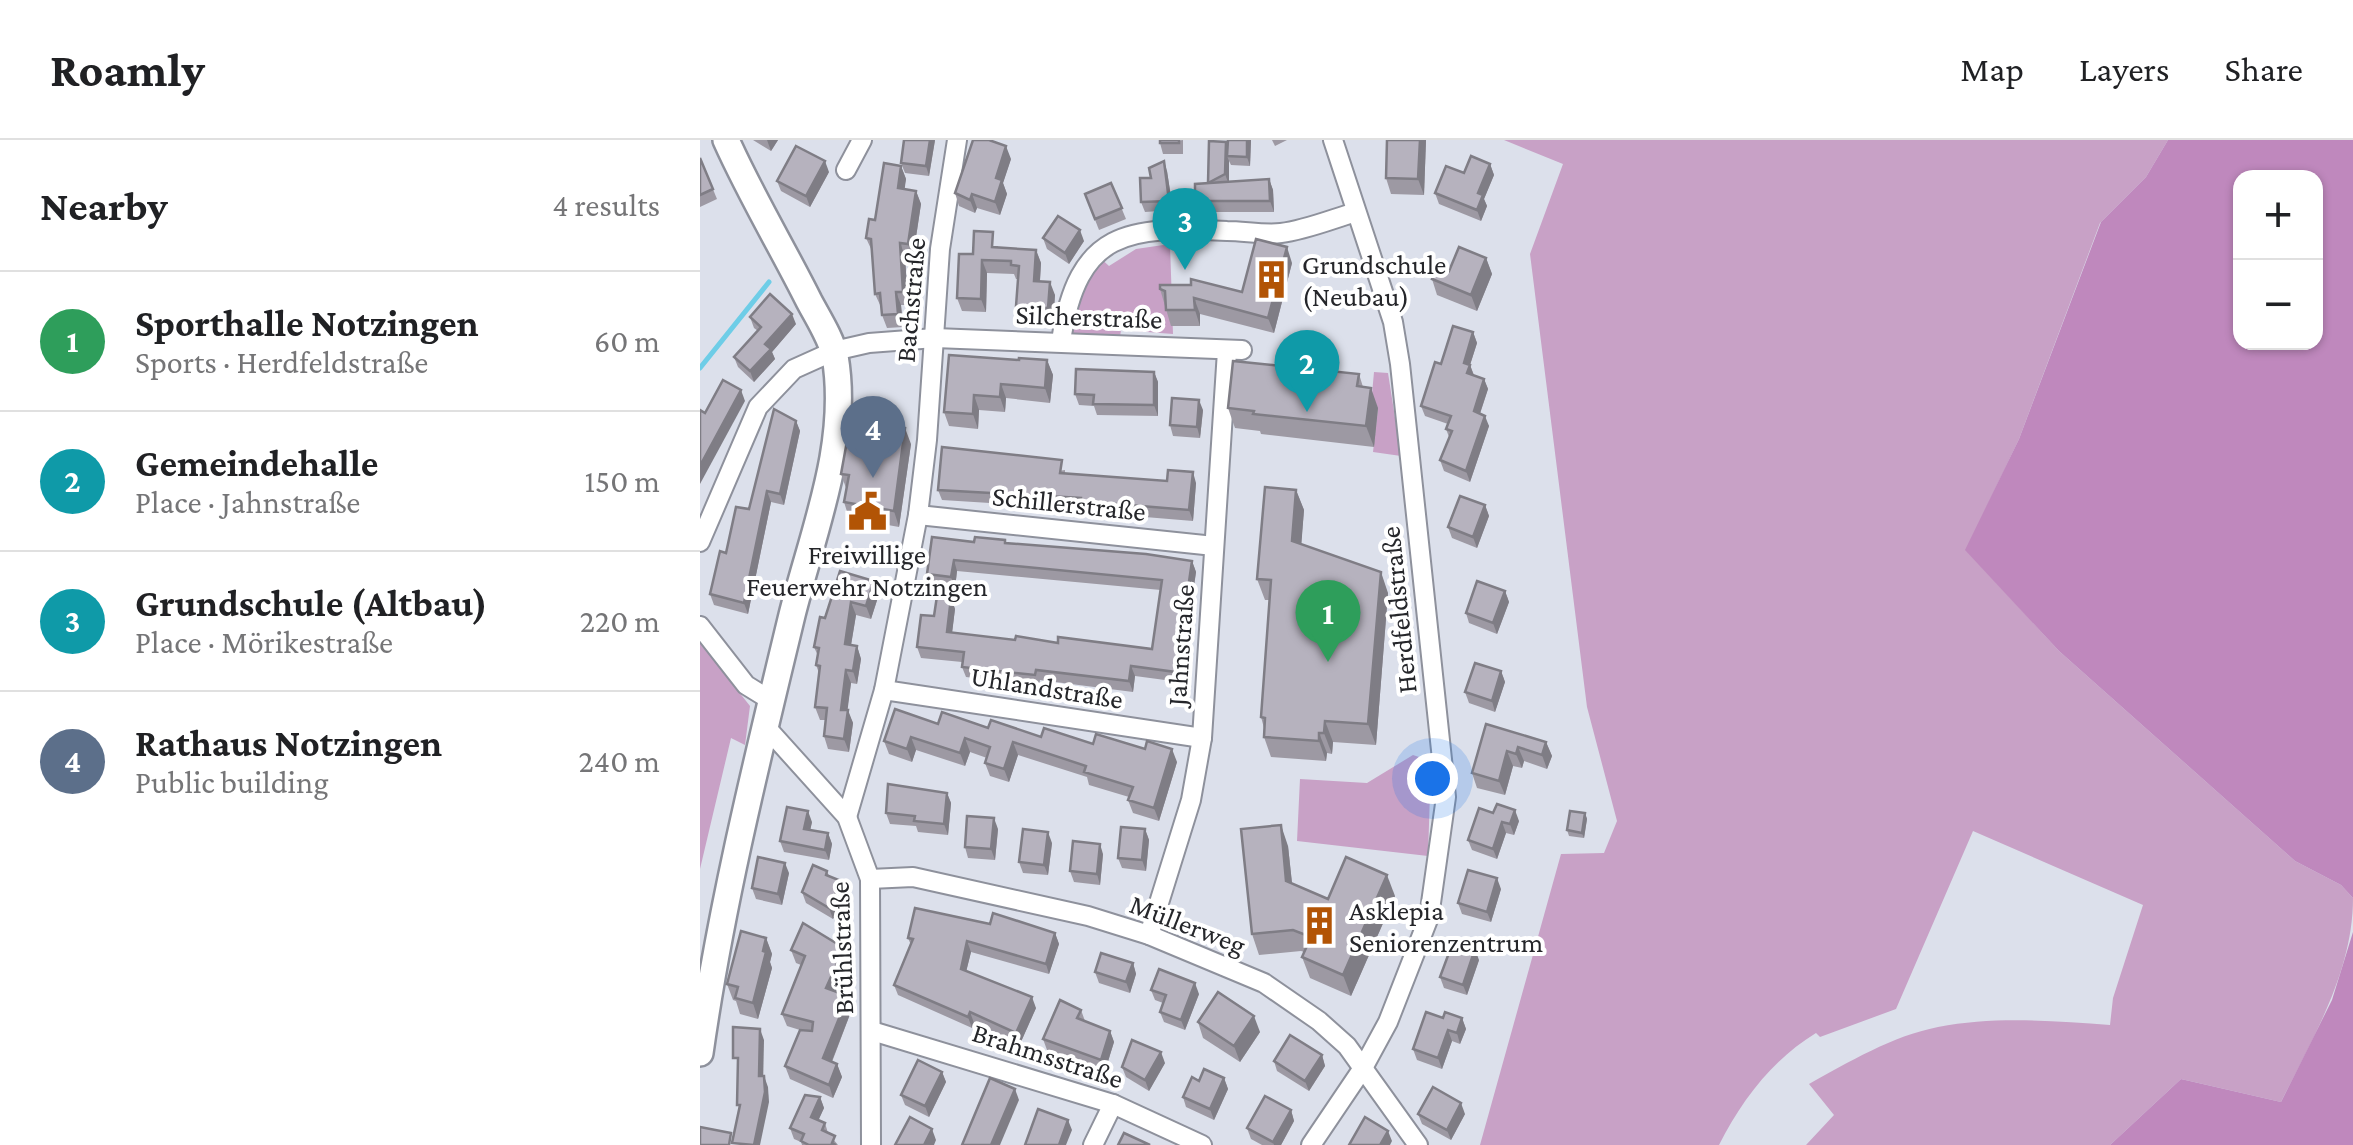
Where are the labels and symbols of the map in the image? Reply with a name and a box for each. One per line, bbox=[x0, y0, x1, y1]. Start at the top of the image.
pin: 3 bbox=[1152, 188, 1218, 270]
street label: Bachstraße bbox=[890, 236, 931, 364]
place label: Grundschule (Neubau) bbox=[1302, 249, 1446, 313]
building icon: Grundschule (Neubau) bbox=[1251, 259, 1293, 301]
street label: Silcherstraße bbox=[1015, 298, 1163, 335]
pin: 2 bbox=[1274, 330, 1340, 412]
pin: 4 bbox=[840, 395, 906, 478]
street label: Schillerstraße bbox=[991, 480, 1147, 527]
public building icon: Freiwillige Feuerwehr Notzingen bbox=[846, 490, 888, 532]
street label: Herdfeldstraße bbox=[1374, 525, 1423, 695]
place label: Freiwillige Feuerwehr Notzingen bbox=[746, 539, 988, 602]
pin: 1 bbox=[1296, 580, 1360, 662]
street label: Jahnstraße bbox=[1161, 583, 1200, 710]
street label: Uhlandstraße bbox=[969, 660, 1125, 715]
your location bbox=[1407, 753, 1458, 804]
street label: Brühlstraße bbox=[824, 881, 859, 1015]
street label: Müllerweg bbox=[1126, 888, 1250, 961]
place label: Asklepia Seniorenzentrum bbox=[1349, 895, 1543, 958]
building icon: Asklepia Seniorenzentrum bbox=[1298, 905, 1340, 947]
street label: Brahmsstraße bbox=[969, 1017, 1127, 1094]

